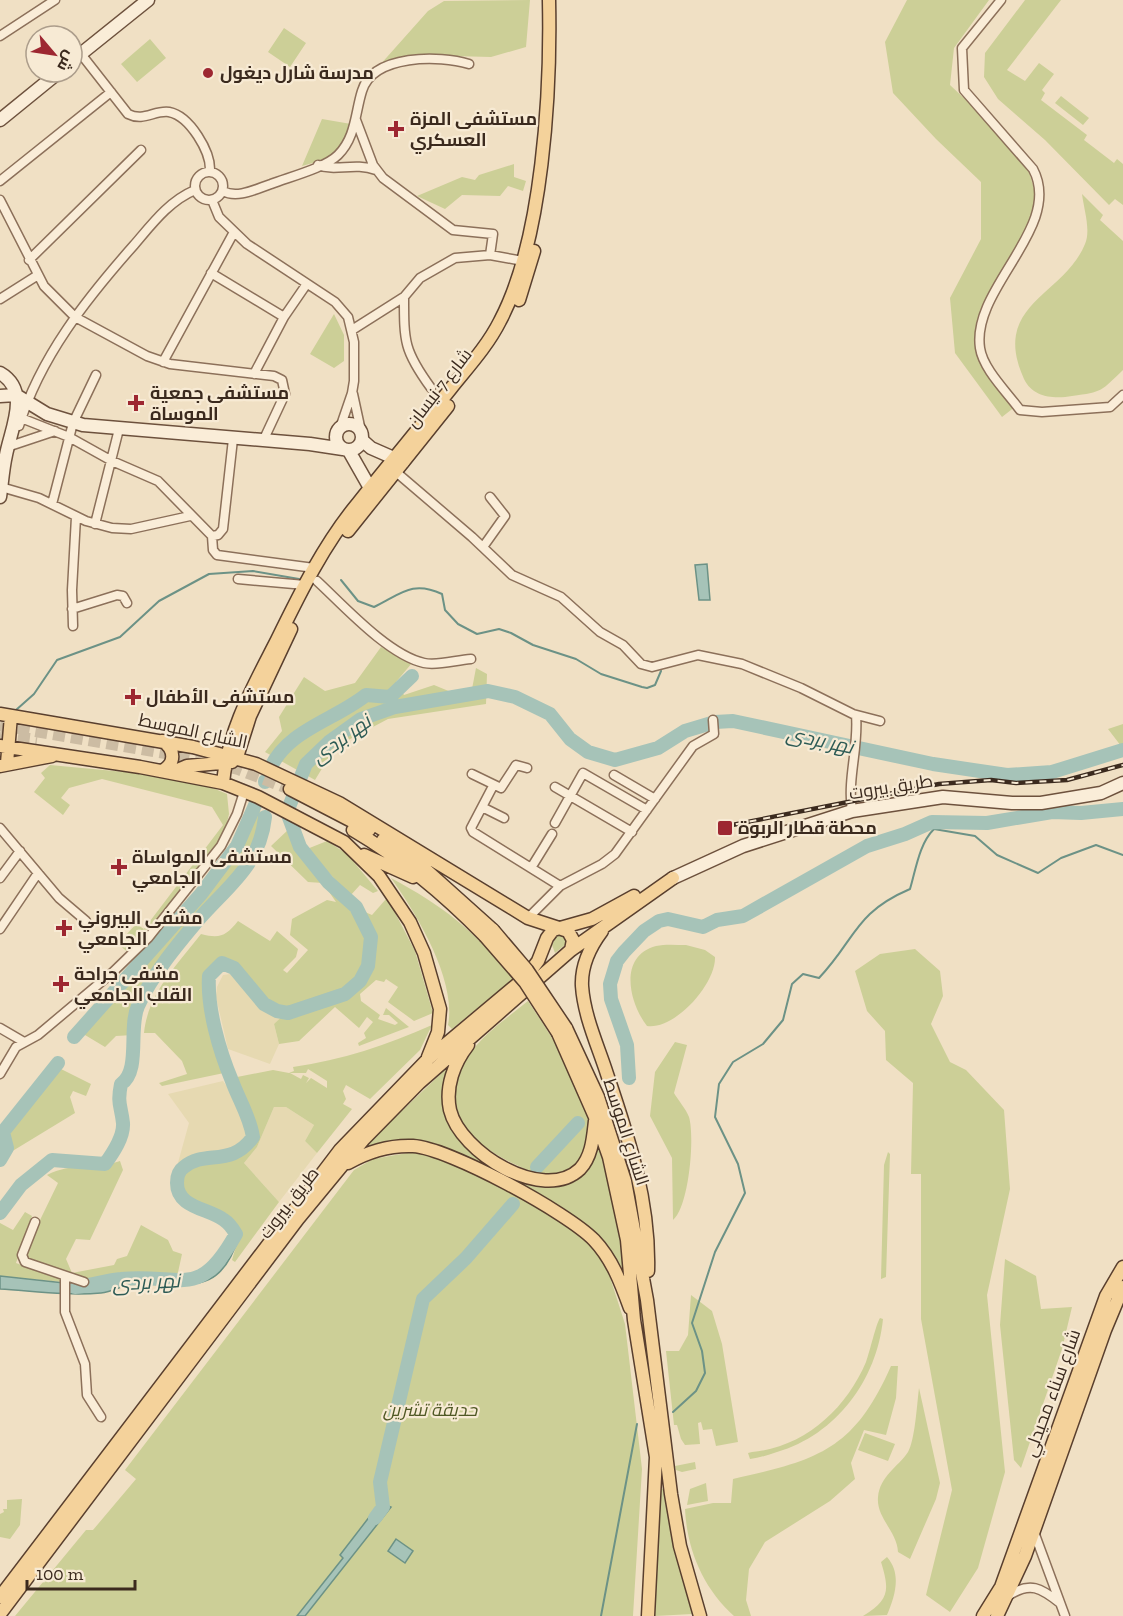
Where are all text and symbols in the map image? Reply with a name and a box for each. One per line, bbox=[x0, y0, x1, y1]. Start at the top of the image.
north arrow bbox=[24, 24, 84, 84]
text: ش bbox=[53, 47, 80, 75]
place label: مدرسة شارل ديغول bbox=[220, 62, 374, 84]
marker: مدرسة شارل ديغول bbox=[201, 66, 215, 80]
place label: مستشفى المزة العسكري bbox=[410, 108, 537, 154]
marker: مستشفى المزة العسكري bbox=[387, 120, 405, 138]
street label: شارع 7 نيسان bbox=[401, 344, 478, 433]
place label: مستشفى جمعية الموساة bbox=[150, 382, 289, 425]
marker: مستشفى جمعية الموساة bbox=[127, 394, 145, 412]
place label: مستشفى الأطفال bbox=[146, 686, 294, 708]
marker: مستشفى الأطفال bbox=[124, 688, 142, 706]
water label: نهر بردى bbox=[306, 708, 378, 769]
street label: الشارع الموسط bbox=[136, 709, 250, 754]
water label: نهر بردى bbox=[784, 721, 858, 759]
street label: طريق بيروت bbox=[847, 770, 935, 805]
place label: محطة قطار الربوة bbox=[738, 817, 877, 839]
marker: محطة قطار الربوة bbox=[716, 819, 734, 837]
place label: مستشفى المواساة الجامعي bbox=[132, 846, 292, 893]
marker: مستشفى المواساة الجامعي bbox=[110, 858, 128, 876]
place label: مشفى البيروني الجامعي bbox=[78, 907, 203, 954]
marker: مشفى البيروني الجامعي bbox=[55, 919, 73, 937]
place label: مشفى جراحة القلب الجامعي bbox=[74, 963, 192, 1010]
marker: مشفى جراحة القلب الجامعي bbox=[52, 975, 70, 993]
street label: الشارع الموسط bbox=[597, 1076, 654, 1188]
street label: طريق بيروت bbox=[254, 1163, 325, 1244]
water label: نهر بردى bbox=[111, 1268, 183, 1296]
street label: شارع سناء محيدلي bbox=[1019, 1326, 1088, 1461]
park label: حديقة تشرين bbox=[383, 1399, 478, 1421]
scale bar bbox=[27, 1553, 135, 1591]
text: 100 m bbox=[36, 1563, 84, 1585]

